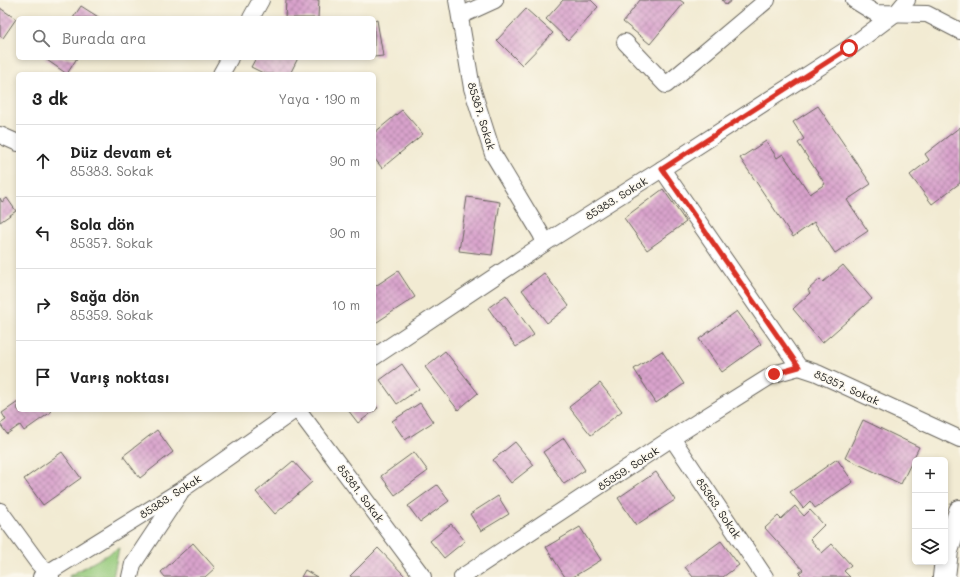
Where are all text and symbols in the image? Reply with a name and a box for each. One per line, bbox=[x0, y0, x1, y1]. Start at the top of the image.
search box bbox=[16, 16, 376, 60]
icon: search bbox=[30, 27, 52, 49]
text: Burada ara bbox=[62, 28, 146, 48]
route start bbox=[840, 39, 858, 57]
street label: 85387. Sokak bbox=[465, 80, 499, 152]
text: 3 dk bbox=[32, 87, 68, 109]
text: Yaya · 190 m bbox=[278, 90, 360, 107]
text: Düz devam et bbox=[70, 142, 172, 162]
icon: ahead bbox=[32, 150, 54, 172]
text: 90 m bbox=[330, 152, 360, 169]
text: 85383. Sokak bbox=[70, 162, 154, 179]
street label: 85383. Sokak bbox=[582, 173, 650, 223]
text: Sola dön bbox=[70, 214, 134, 234]
icon: left bbox=[32, 222, 54, 244]
text: 90 m bbox=[330, 224, 360, 241]
text: 85357. Sokak bbox=[70, 234, 153, 251]
text: Sağa dön bbox=[70, 286, 139, 306]
icon: right bbox=[32, 294, 54, 316]
text: 10 m bbox=[332, 296, 360, 313]
text: 85359. Sokak bbox=[70, 306, 153, 323]
route end bbox=[765, 365, 783, 383]
icon: arrive bbox=[32, 366, 54, 388]
street label: 85357. Sokak bbox=[812, 366, 882, 408]
text: Varış noktası bbox=[70, 367, 170, 387]
street label: 85359. Sokak bbox=[594, 442, 662, 493]
map controls bbox=[912, 457, 948, 565]
button: + bbox=[912, 457, 948, 493]
street label: 85381. Sokak bbox=[334, 461, 388, 525]
street label: 85383. Sokak bbox=[136, 470, 204, 522]
street label: 85363. Sokak bbox=[693, 475, 745, 542]
button: − bbox=[912, 493, 948, 529]
button: layers bbox=[912, 529, 948, 565]

